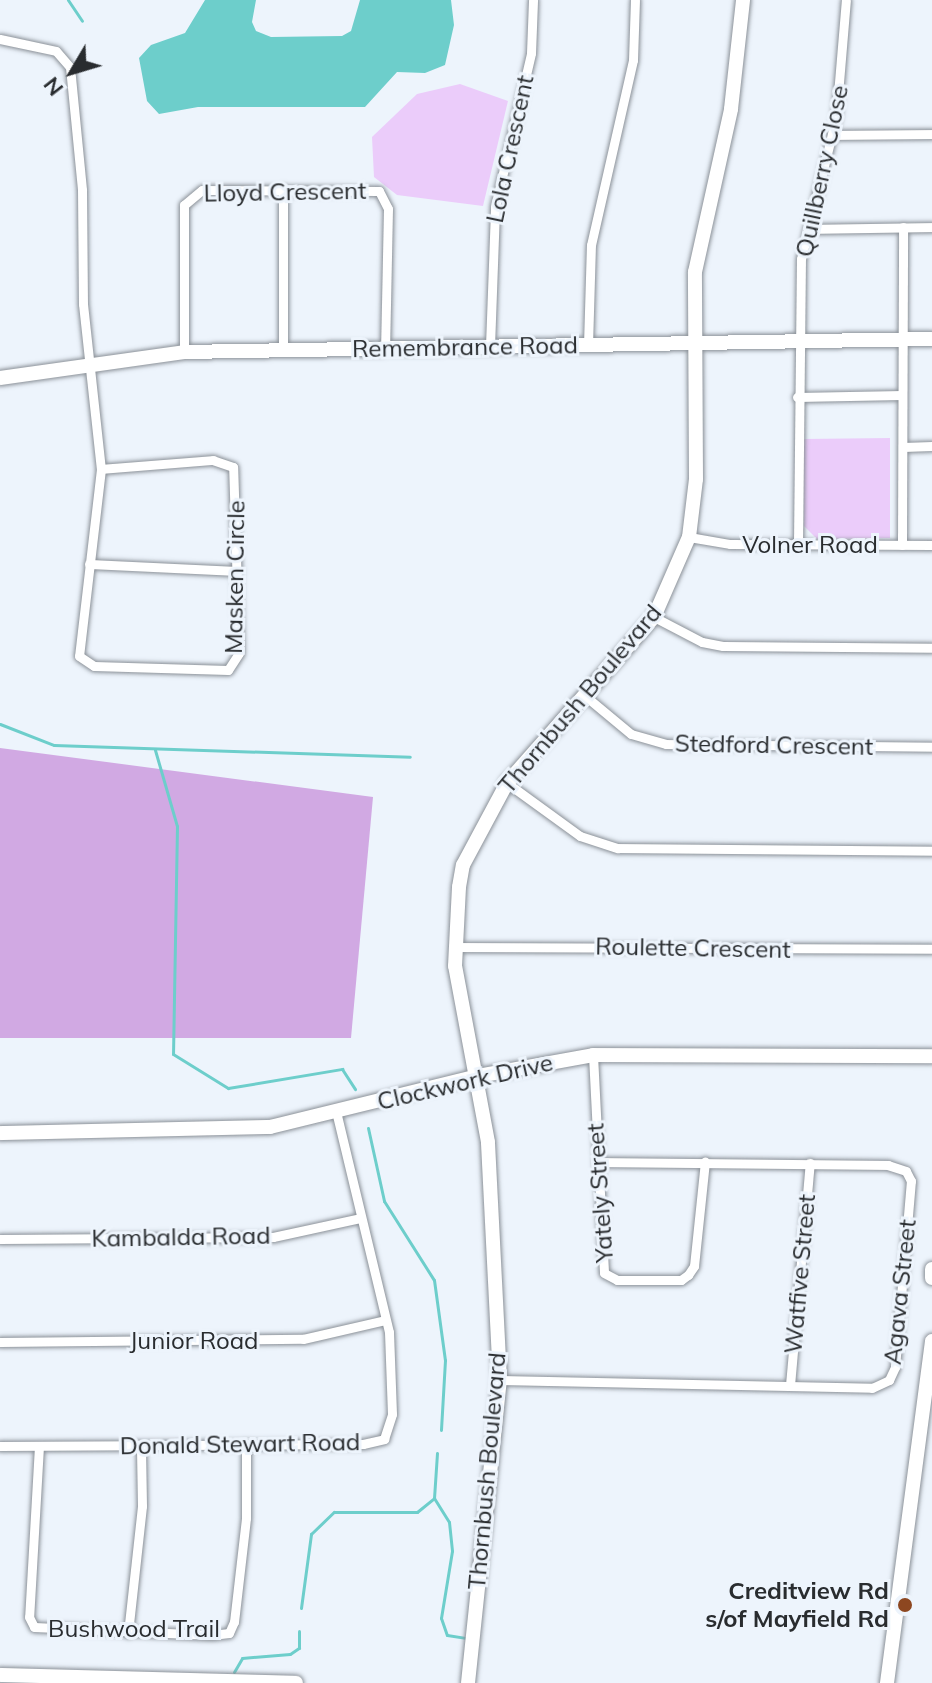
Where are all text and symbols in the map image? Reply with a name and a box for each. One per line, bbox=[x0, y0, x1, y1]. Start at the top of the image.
north arrow bbox=[32, 32, 112, 112]
text: N bbox=[37, 72, 69, 102]
street label: Lola Crescent bbox=[480, 73, 540, 225]
street label: Quillberry Close bbox=[790, 82, 854, 260]
street label: Lloyd Crescent bbox=[203, 176, 367, 208]
street label: Remembrance Road bbox=[352, 331, 578, 363]
street label: Masken Circle bbox=[219, 500, 251, 654]
street label: Volner Road bbox=[742, 531, 878, 559]
street label: Thornbush Boulevard bbox=[493, 599, 667, 799]
street label: Stedford Crescent bbox=[675, 729, 873, 761]
street label: Roulette Crescent bbox=[595, 932, 791, 964]
street label: Clockwork Drive bbox=[374, 1048, 556, 1116]
street label: Yately Street bbox=[581, 1122, 619, 1264]
street label: Watfive Street bbox=[779, 1193, 821, 1355]
street label: Agava Street bbox=[878, 1218, 922, 1366]
street label: Kambalda Road bbox=[91, 1221, 271, 1253]
street label: Junior Road bbox=[129, 1327, 259, 1355]
street label: Thornbush Boulevard bbox=[462, 1351, 512, 1591]
street label: Donald Stewart Road bbox=[120, 1428, 360, 1460]
place label: Creditview Rd s/of Mayfield Rd bbox=[705, 1577, 889, 1633]
marker: Creditview Rd s/of Mayfield Rd bbox=[896, 1596, 914, 1614]
street label: Bushwood Trail bbox=[48, 1615, 220, 1643]

